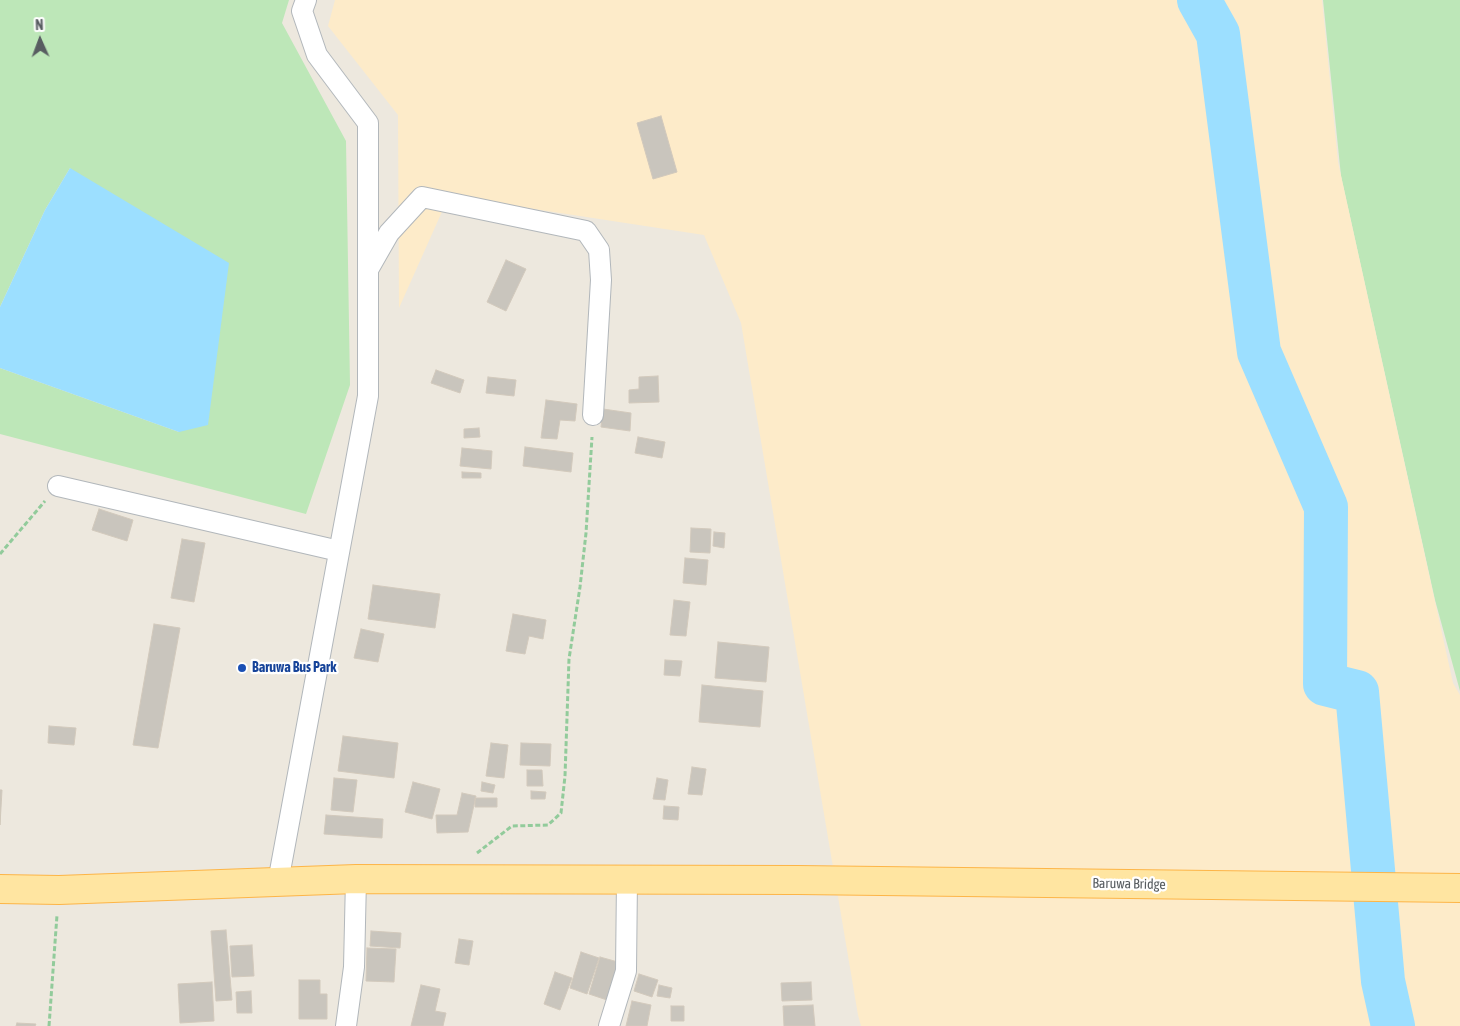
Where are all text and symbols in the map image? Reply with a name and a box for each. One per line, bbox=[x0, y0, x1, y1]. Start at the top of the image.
north arrow bbox=[15, 15, 65, 65]
text: N bbox=[35, 17, 44, 33]
place label: Baruwa Bus Park bbox=[252, 660, 336, 676]
marker: Baruwa Bus Park bbox=[236, 662, 248, 674]
street label: Baruwa Bridge bbox=[1092, 875, 1166, 893]

